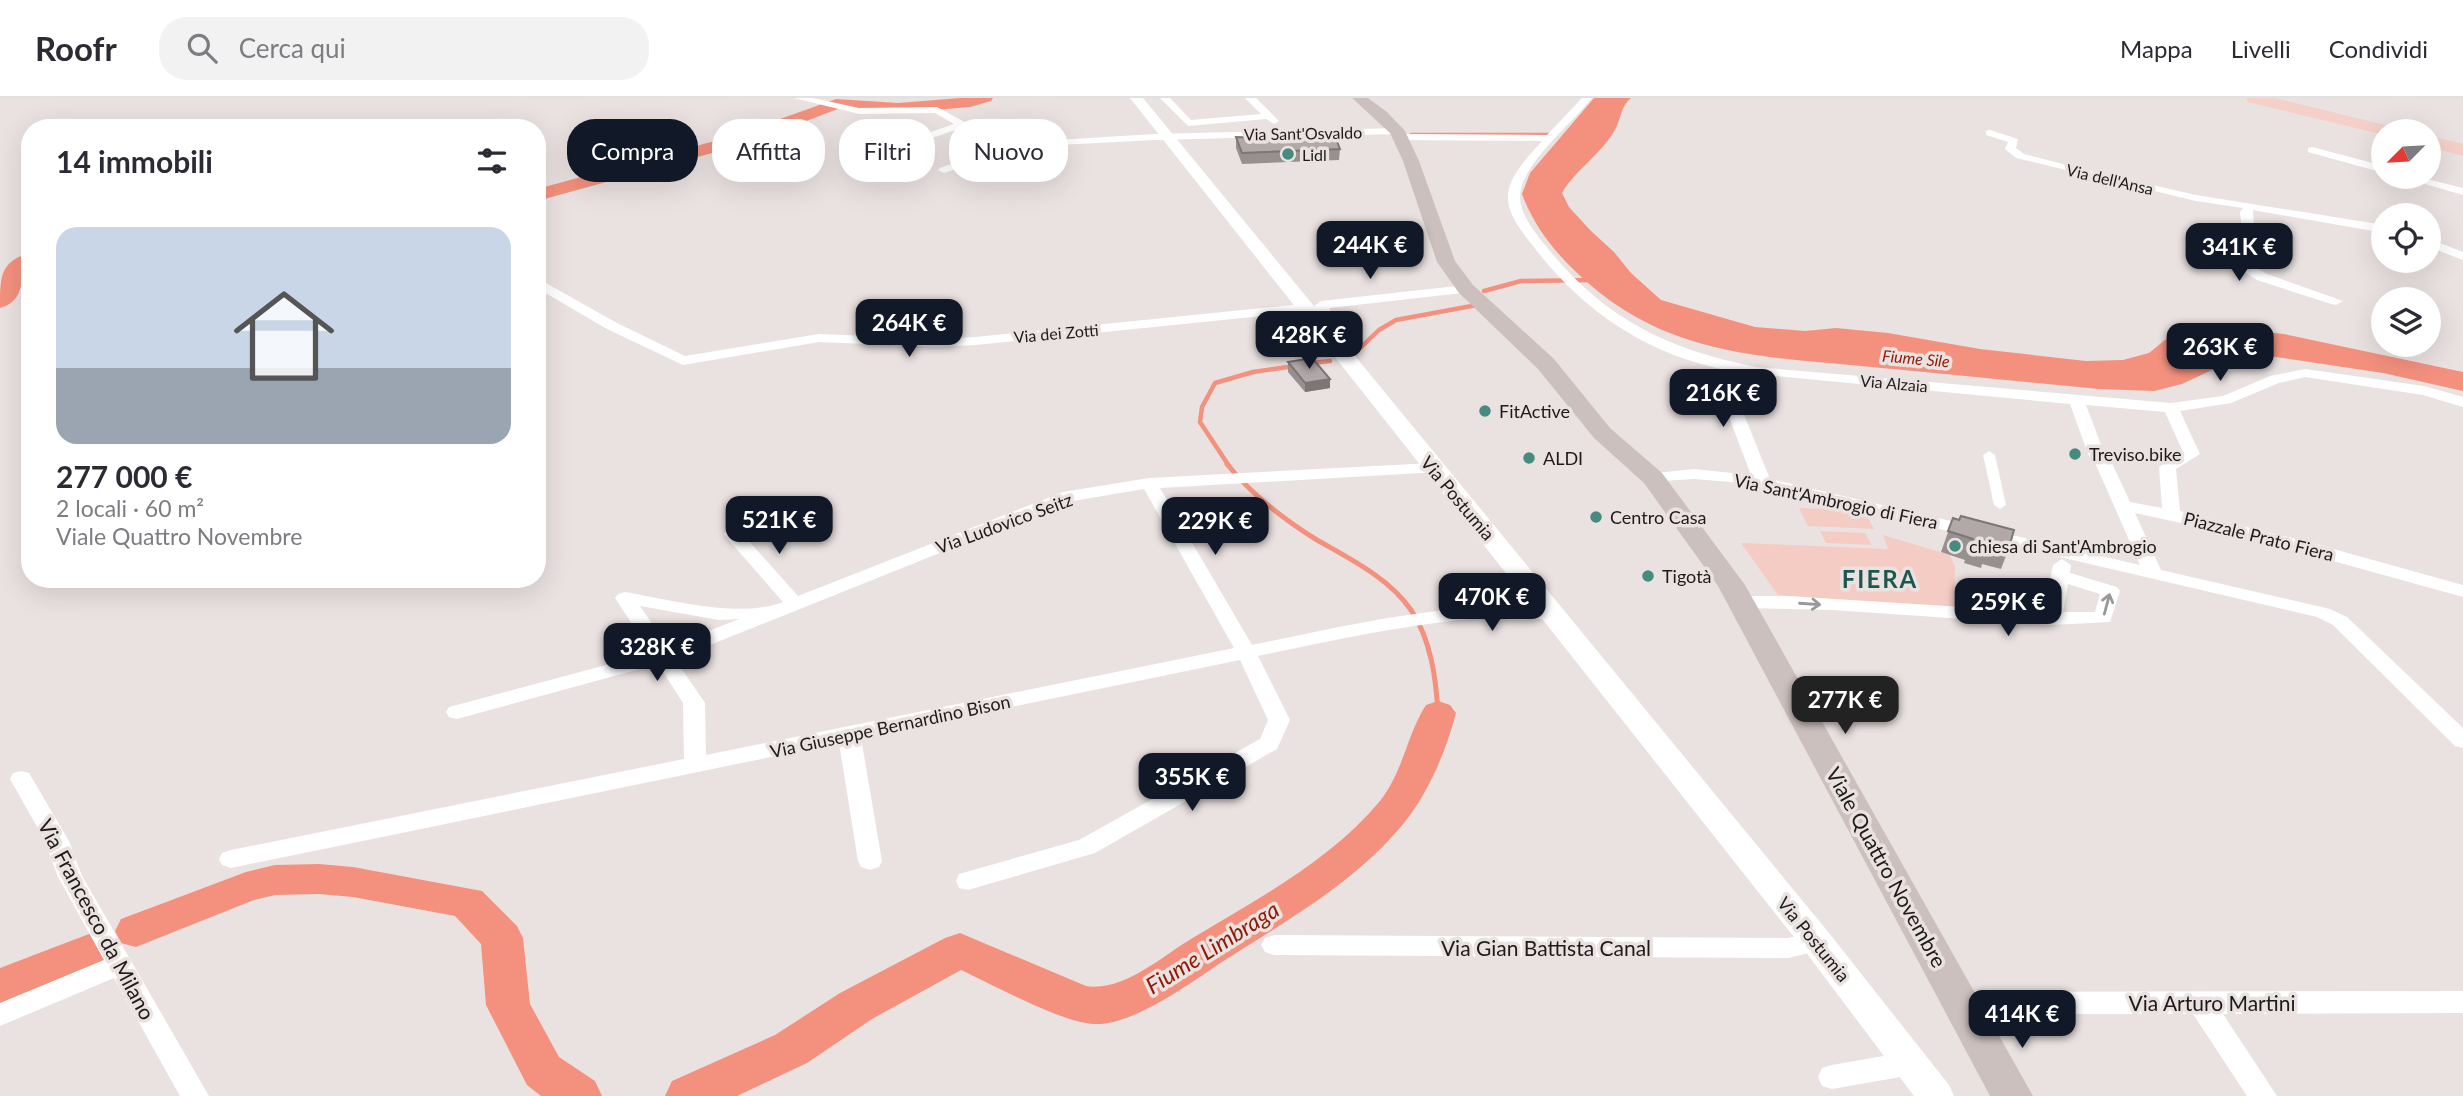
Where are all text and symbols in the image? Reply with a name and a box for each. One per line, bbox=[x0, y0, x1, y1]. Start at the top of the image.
search box bbox=[159, 17, 649, 80]
text: Roofr bbox=[35, 28, 117, 68]
icon: search bbox=[183, 29, 221, 67]
text: Cerca qui bbox=[239, 32, 346, 64]
text: Mappa bbox=[2120, 34, 2193, 63]
text: Livelli bbox=[2231, 34, 2291, 63]
text: Condividi bbox=[2329, 34, 2428, 63]
chip: Compra bbox=[567, 119, 698, 182]
chip: Affitta bbox=[712, 119, 825, 182]
chip: Filtri bbox=[839, 119, 935, 182]
chip: Nuovo bbox=[949, 119, 1068, 182]
north arrow bbox=[2371, 119, 2441, 189]
map controls bbox=[2371, 119, 2441, 357]
street label: Via Sant'Osvaldo bbox=[1244, 122, 1362, 144]
icon: filters bbox=[473, 142, 511, 180]
text: 14 immobili bbox=[56, 143, 213, 179]
place label: Lidl bbox=[1302, 145, 1327, 164]
marker: Lidl bbox=[1280, 146, 1296, 162]
street label: Via dell'Ansa bbox=[2065, 160, 2155, 198]
button: locate bbox=[2371, 203, 2441, 273]
pin: 244K € bbox=[1313, 222, 1427, 281]
pin: 341K € bbox=[2182, 223, 2296, 283]
text: 244K € bbox=[1333, 230, 1407, 258]
text: 341K € bbox=[2202, 232, 2276, 260]
icon: home bbox=[221, 273, 347, 399]
button: layers bbox=[2371, 287, 2441, 357]
pin: 264K € bbox=[852, 300, 966, 359]
text: 264K € bbox=[872, 308, 946, 336]
pin: 428K € bbox=[1252, 312, 1366, 371]
street label: Via dei Zotti bbox=[1013, 320, 1099, 346]
text: 428K € bbox=[1272, 320, 1346, 348]
pin: 263K € bbox=[2163, 324, 2277, 383]
text: 263K € bbox=[2183, 332, 2257, 360]
water label: Fiume Sile bbox=[1882, 346, 1951, 370]
pin: 216K € bbox=[1666, 370, 1780, 429]
street label: Via Alzaia bbox=[1859, 371, 1929, 395]
text: 216K € bbox=[1686, 378, 1760, 406]
place label: FitActive bbox=[1499, 400, 1570, 422]
marker: FitActive bbox=[1477, 403, 1493, 419]
place label: Treviso.bike bbox=[2089, 443, 2182, 465]
marker: Treviso.bike bbox=[2067, 446, 2083, 462]
place label: ALDI bbox=[1543, 447, 1583, 469]
marker: ALDI bbox=[1521, 450, 1537, 466]
street label: Via Postumia bbox=[1416, 451, 1500, 545]
text: 277 000 € bbox=[56, 458, 192, 494]
street label: Via Sant'Ambrogio di Fiera bbox=[1732, 469, 1940, 533]
street label: Via Ludovico Seitz bbox=[933, 488, 1075, 558]
text: 2 locali · 60 m² bbox=[56, 494, 204, 522]
pin: 521K € bbox=[722, 496, 836, 556]
pin: 229K € bbox=[1158, 498, 1272, 557]
text: 521K € bbox=[742, 505, 816, 533]
text: 229K € bbox=[1178, 506, 1252, 534]
place label: Centro Casa bbox=[1610, 506, 1706, 528]
street label: Piazzale Prato Fiera bbox=[2182, 507, 2336, 565]
marker: Centro Casa bbox=[1588, 509, 1604, 525]
text: Viale Quattro Novembre bbox=[56, 522, 302, 550]
place label: chiesa di Sant'Ambrogio bbox=[1969, 535, 2157, 557]
marker: chiesa di Sant'Ambrogio bbox=[1947, 538, 1963, 554]
district label: FIERA bbox=[1842, 564, 1918, 593]
place label: Tigotà bbox=[1662, 565, 1712, 587]
marker: Tigotà bbox=[1640, 568, 1656, 584]
pin: 470K € bbox=[1435, 574, 1549, 633]
pin: 259K € bbox=[1951, 578, 2065, 638]
text: 470K € bbox=[1455, 582, 1529, 610]
text: 259K € bbox=[1971, 587, 2045, 615]
one-way arrow bbox=[2101, 593, 2114, 616]
one-way arrow bbox=[1798, 598, 1821, 611]
pin: 328K € bbox=[600, 624, 714, 683]
text: 328K € bbox=[620, 632, 694, 660]
pin: 277K € bbox=[1788, 676, 1902, 736]
text: 277K € bbox=[1808, 685, 1882, 713]
street label: Via Giuseppe Bernardino Bison bbox=[768, 690, 1012, 762]
pin: 355K € bbox=[1135, 754, 1249, 813]
text: 355K € bbox=[1155, 762, 1229, 790]
street label: Viale Quattro Novembre bbox=[1822, 763, 1952, 971]
street label: Via Francesco da Milano bbox=[33, 814, 161, 1024]
street label: Via Postumia bbox=[1773, 892, 1855, 986]
water label: Fiume Limbraga bbox=[1140, 895, 1284, 999]
street label: Via Gian Battista Canal bbox=[1441, 935, 1651, 960]
pin: 414K € bbox=[1965, 990, 2079, 1050]
street label: Via Arturo Martini bbox=[2129, 990, 2295, 1015]
text: 414K € bbox=[1985, 999, 2059, 1027]

